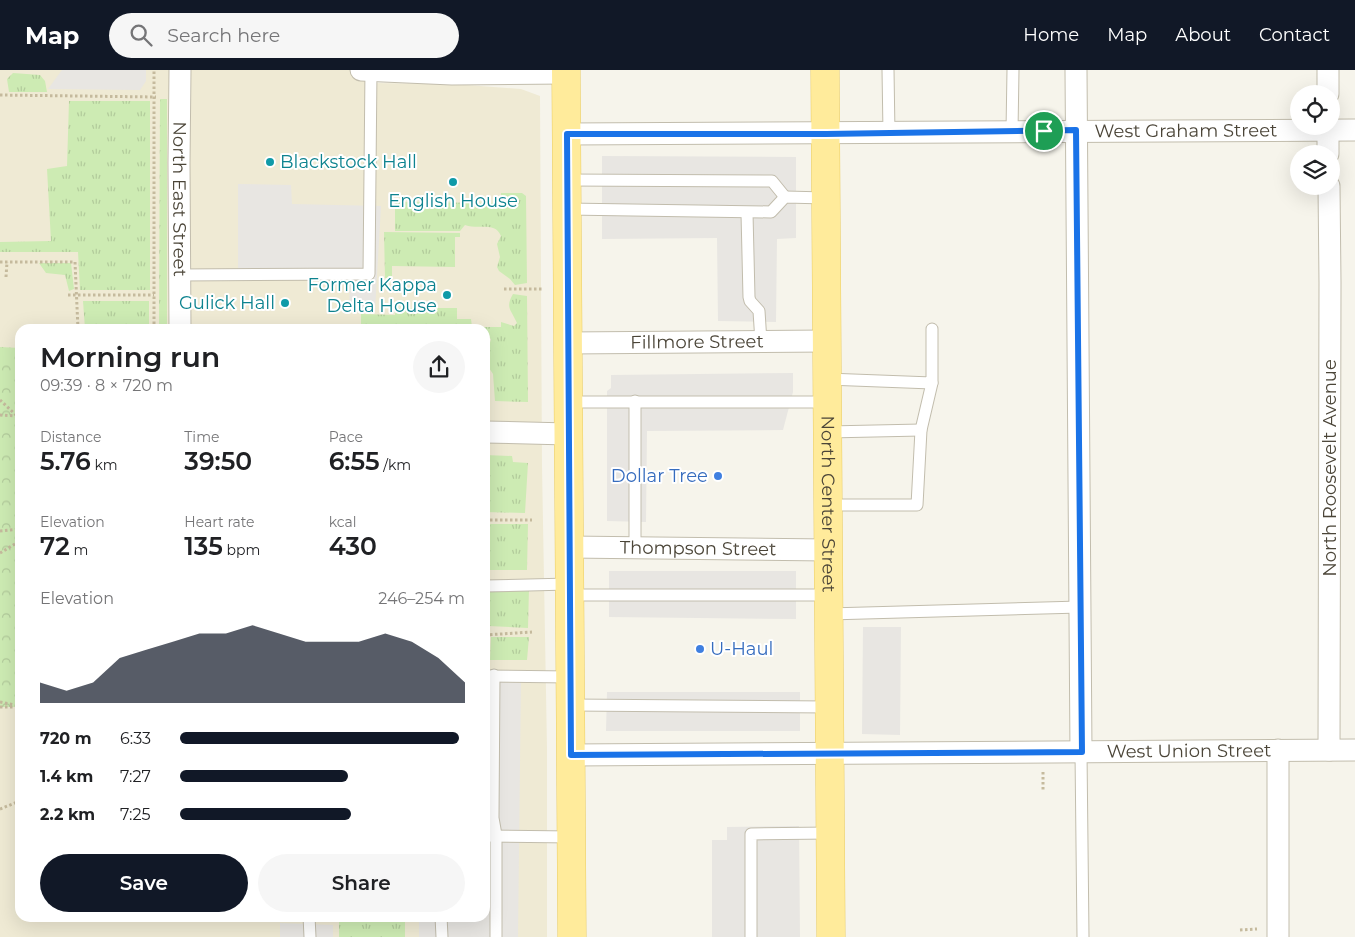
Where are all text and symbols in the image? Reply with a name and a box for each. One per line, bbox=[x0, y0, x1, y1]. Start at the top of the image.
search box bbox=[109, 13, 459, 58]
text: Map bbox=[25, 21, 79, 50]
icon: search bbox=[127, 21, 155, 49]
text: Search here bbox=[167, 24, 280, 47]
text: Home bbox=[1023, 24, 1079, 46]
text: Map bbox=[1107, 24, 1147, 46]
text: About bbox=[1175, 24, 1231, 46]
text: Contact bbox=[1259, 24, 1330, 46]
map controls bbox=[1290, 85, 1340, 195]
button: locate bbox=[1290, 85, 1340, 135]
pin bbox=[1023, 110, 1065, 152]
icon: arrive bbox=[1030, 117, 1058, 145]
street label: West Graham Street bbox=[1095, 119, 1277, 142]
street label: North East Street bbox=[168, 121, 191, 277]
button: layers bbox=[1290, 145, 1340, 195]
place label: Blackstock Hall bbox=[280, 151, 417, 173]
marker: Blackstock Hall bbox=[264, 156, 276, 168]
marker: English House bbox=[447, 176, 459, 188]
place label: English House bbox=[388, 190, 518, 212]
place label: Former Kappa Delta House bbox=[308, 274, 437, 317]
marker: Former Kappa Delta House bbox=[441, 289, 453, 301]
place label: Gulick Hall bbox=[179, 292, 275, 314]
marker: Gulick Hall bbox=[279, 297, 291, 309]
street label: Fillmore Street bbox=[630, 330, 764, 354]
text: Morning run bbox=[40, 340, 220, 374]
button: share bbox=[413, 341, 465, 393]
street label: North Roosevelt Avenue bbox=[1319, 359, 1341, 577]
text: 09:39 · 8 × 720 m bbox=[40, 376, 173, 395]
street label: North Center Street bbox=[816, 415, 840, 593]
text: Distance bbox=[40, 428, 102, 446]
text: Time bbox=[184, 428, 219, 446]
text: Pace bbox=[329, 428, 363, 446]
text: 5.76 bbox=[40, 446, 91, 476]
text: 39:50 bbox=[184, 446, 252, 476]
text: 6:55 bbox=[329, 446, 380, 476]
text: km bbox=[91, 456, 118, 474]
text: /km bbox=[380, 456, 411, 474]
place label: Dollar Tree bbox=[611, 465, 708, 487]
marker: Dollar Tree bbox=[712, 470, 724, 482]
text: Elevation bbox=[40, 513, 105, 531]
text: Heart rate bbox=[184, 513, 255, 531]
text: kcal bbox=[329, 513, 357, 531]
text: 72 bbox=[40, 531, 70, 561]
text: 135 bbox=[184, 531, 223, 561]
text: 430 bbox=[329, 531, 377, 561]
street label: Thompson Street bbox=[620, 537, 776, 560]
text: m bbox=[70, 541, 88, 559]
text: bpm bbox=[223, 541, 260, 559]
text: Elevation bbox=[40, 589, 114, 608]
text: 246–254 m bbox=[378, 589, 465, 608]
place label: U-Haul bbox=[710, 638, 773, 660]
marker: U-Haul bbox=[694, 643, 706, 655]
text: 720 m bbox=[40, 729, 92, 748]
text: 6:33 bbox=[120, 729, 151, 748]
street label: West Union Street bbox=[1107, 740, 1271, 763]
text: 1.4 km bbox=[40, 767, 93, 786]
text: 7:27 bbox=[120, 767, 151, 786]
text: 2.2 km bbox=[40, 805, 95, 824]
text: 7:25 bbox=[120, 805, 151, 824]
button: Save bbox=[40, 854, 248, 912]
button: Share bbox=[258, 854, 465, 912]

